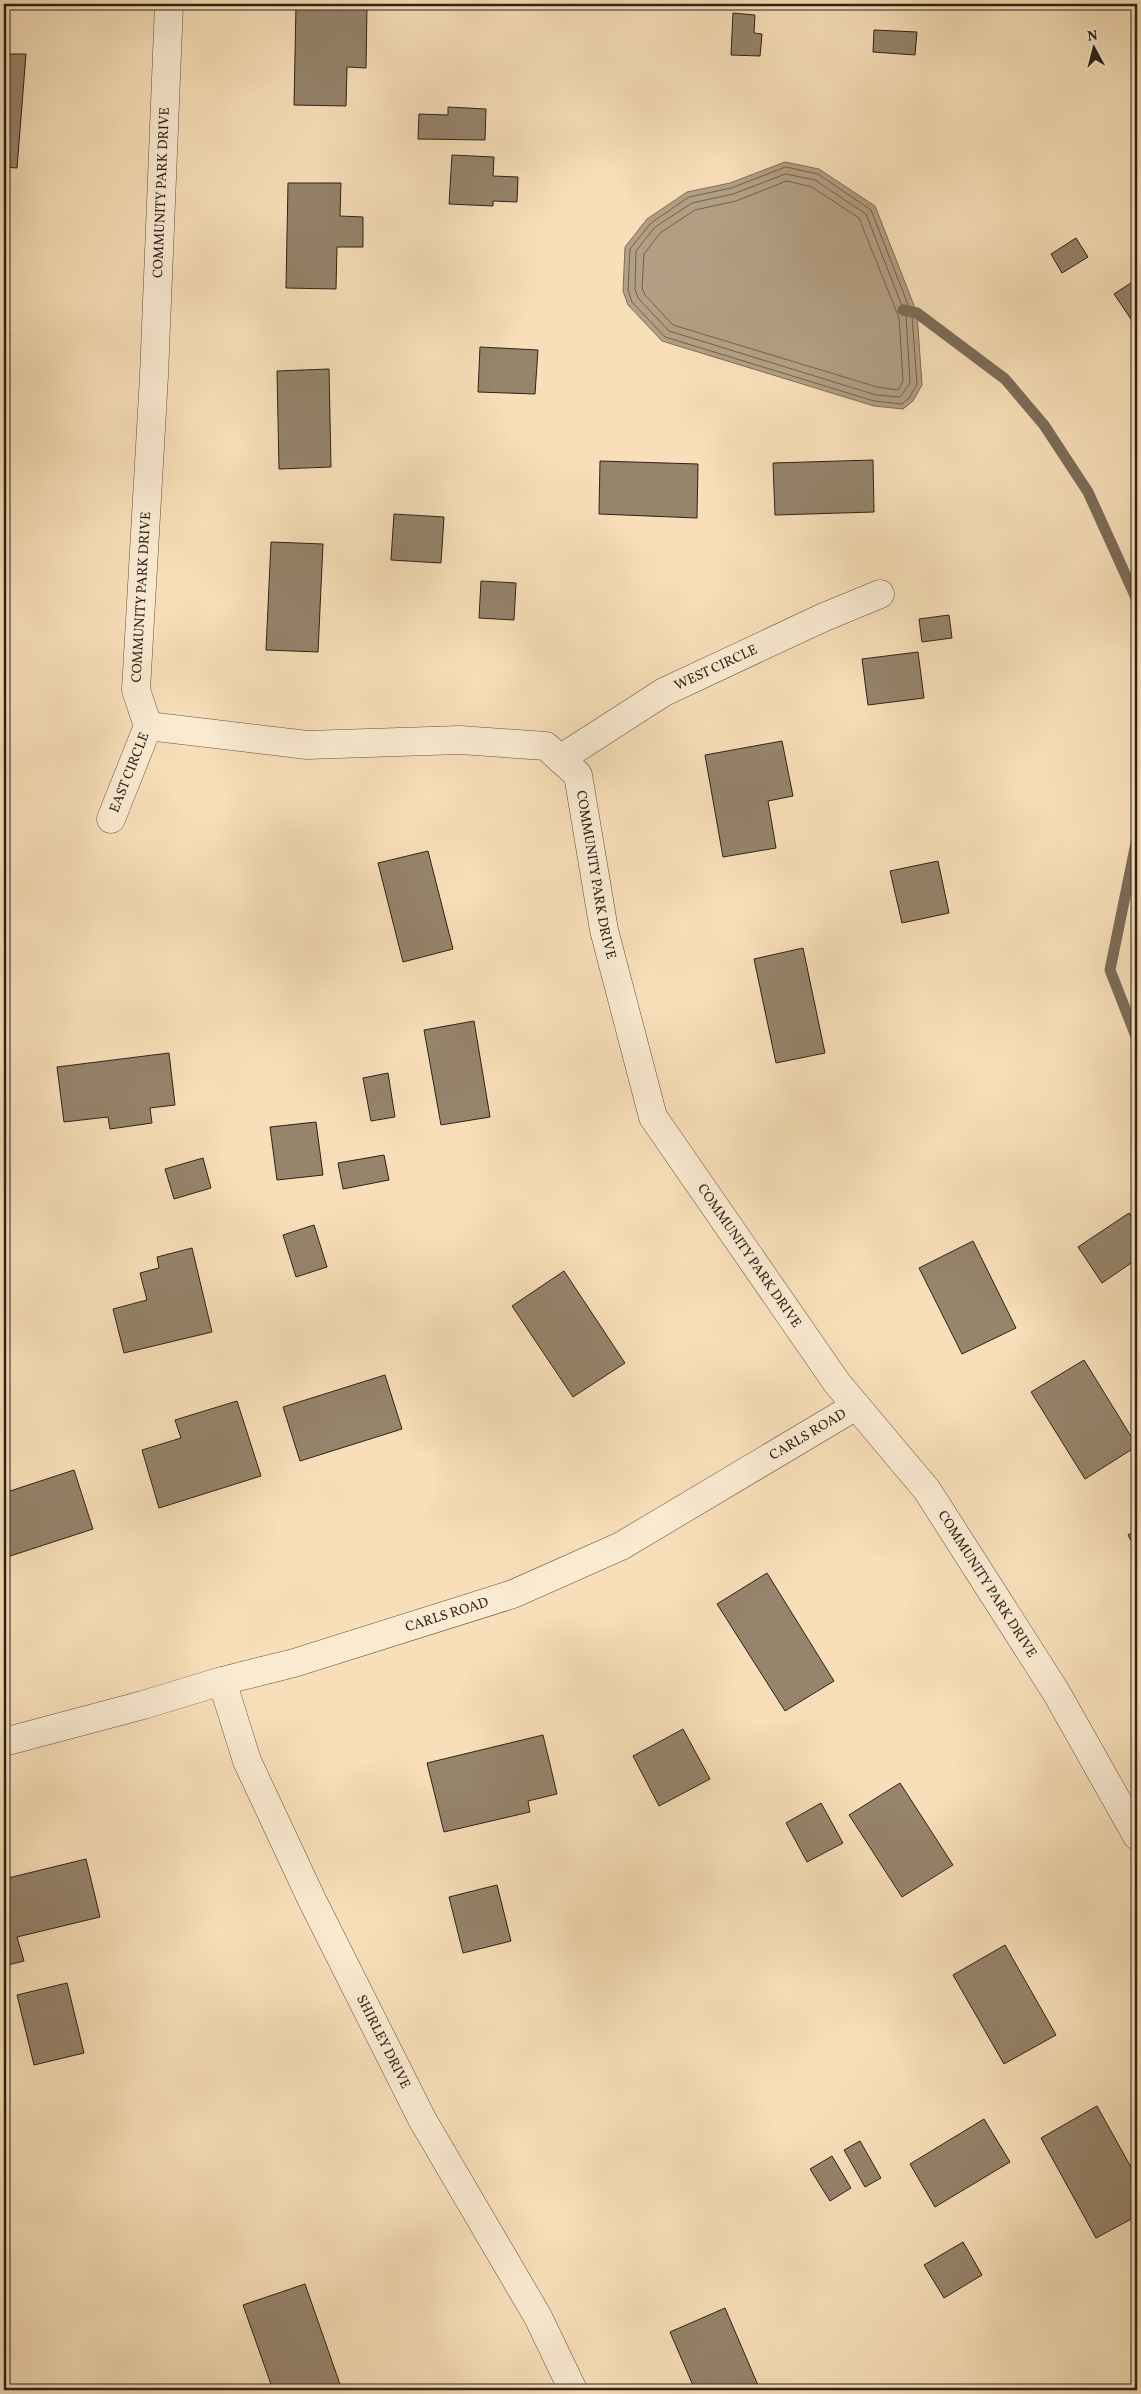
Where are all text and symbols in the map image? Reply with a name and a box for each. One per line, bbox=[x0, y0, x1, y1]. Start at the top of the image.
north arrow bbox=[1068, 22, 1118, 72]
text: N bbox=[1086, 27, 1099, 47]
street label: COMMUNITY PARK DRIVE bbox=[148, 107, 174, 278]
street label: COMMUNITY PARK DRIVE bbox=[127, 511, 156, 683]
street label: WEST CIRCLE bbox=[671, 640, 760, 695]
street label: EAST CIRCLE bbox=[105, 730, 154, 816]
street label: COMMUNITY PARK DRIVE bbox=[571, 789, 621, 961]
street label: COMMUNITY PARK DRIVE bbox=[693, 1180, 806, 1332]
street label: CARLS ROAD bbox=[766, 1404, 850, 1465]
street label: COMMUNITY PARK DRIVE bbox=[933, 1507, 1041, 1661]
street label: CARLS ROAD bbox=[403, 1593, 491, 1637]
street label: SHIRLEY DRIVE bbox=[352, 1992, 415, 2092]

